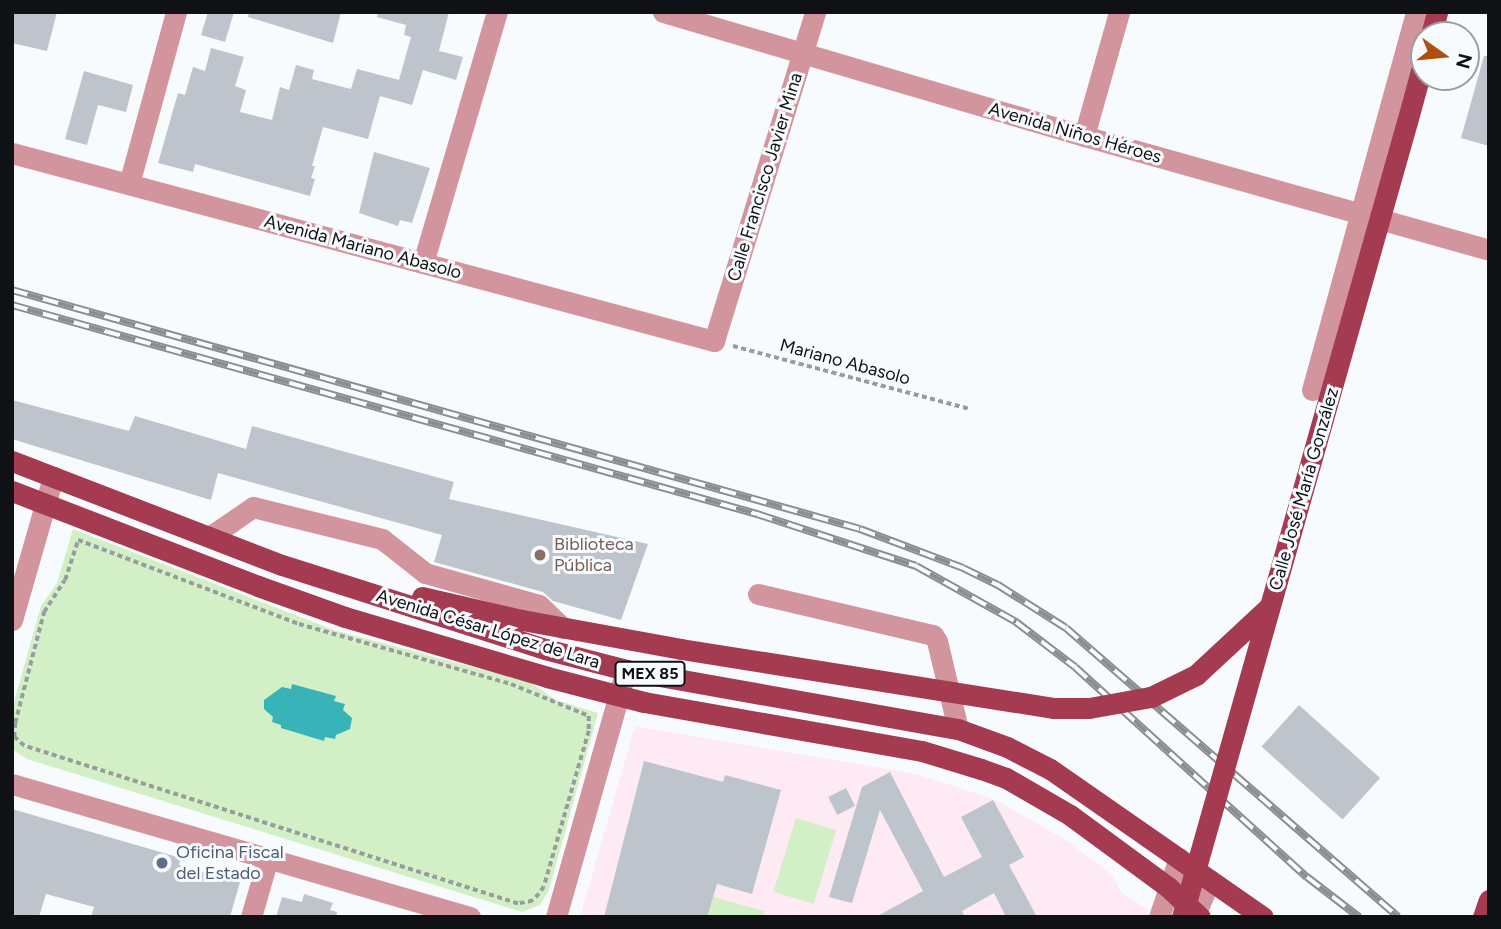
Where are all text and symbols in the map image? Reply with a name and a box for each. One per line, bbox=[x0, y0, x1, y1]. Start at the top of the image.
north arrow bbox=[1410, 21, 1480, 91]
text: N bbox=[1451, 51, 1477, 71]
street label: Calle Francisco Javier Mina bbox=[723, 70, 807, 284]
street label: Avenida Niños Héroes bbox=[986, 98, 1164, 168]
street label: Avenida Mariano Abasolo bbox=[262, 210, 464, 284]
street label: Mariano Abasolo bbox=[778, 334, 912, 390]
street label: Calle José María González bbox=[1265, 385, 1343, 593]
place label: Biblioteca Pública bbox=[554, 534, 634, 576]
marker: Biblioteca Pública bbox=[532, 547, 548, 563]
street label: Avenida César López de Lara bbox=[374, 585, 602, 673]
road number: MEX 85 bbox=[613, 662, 687, 687]
place label: Oficina Fiscal del Estado bbox=[176, 842, 284, 884]
marker: Oficina Fiscal del Estado bbox=[154, 855, 170, 871]

